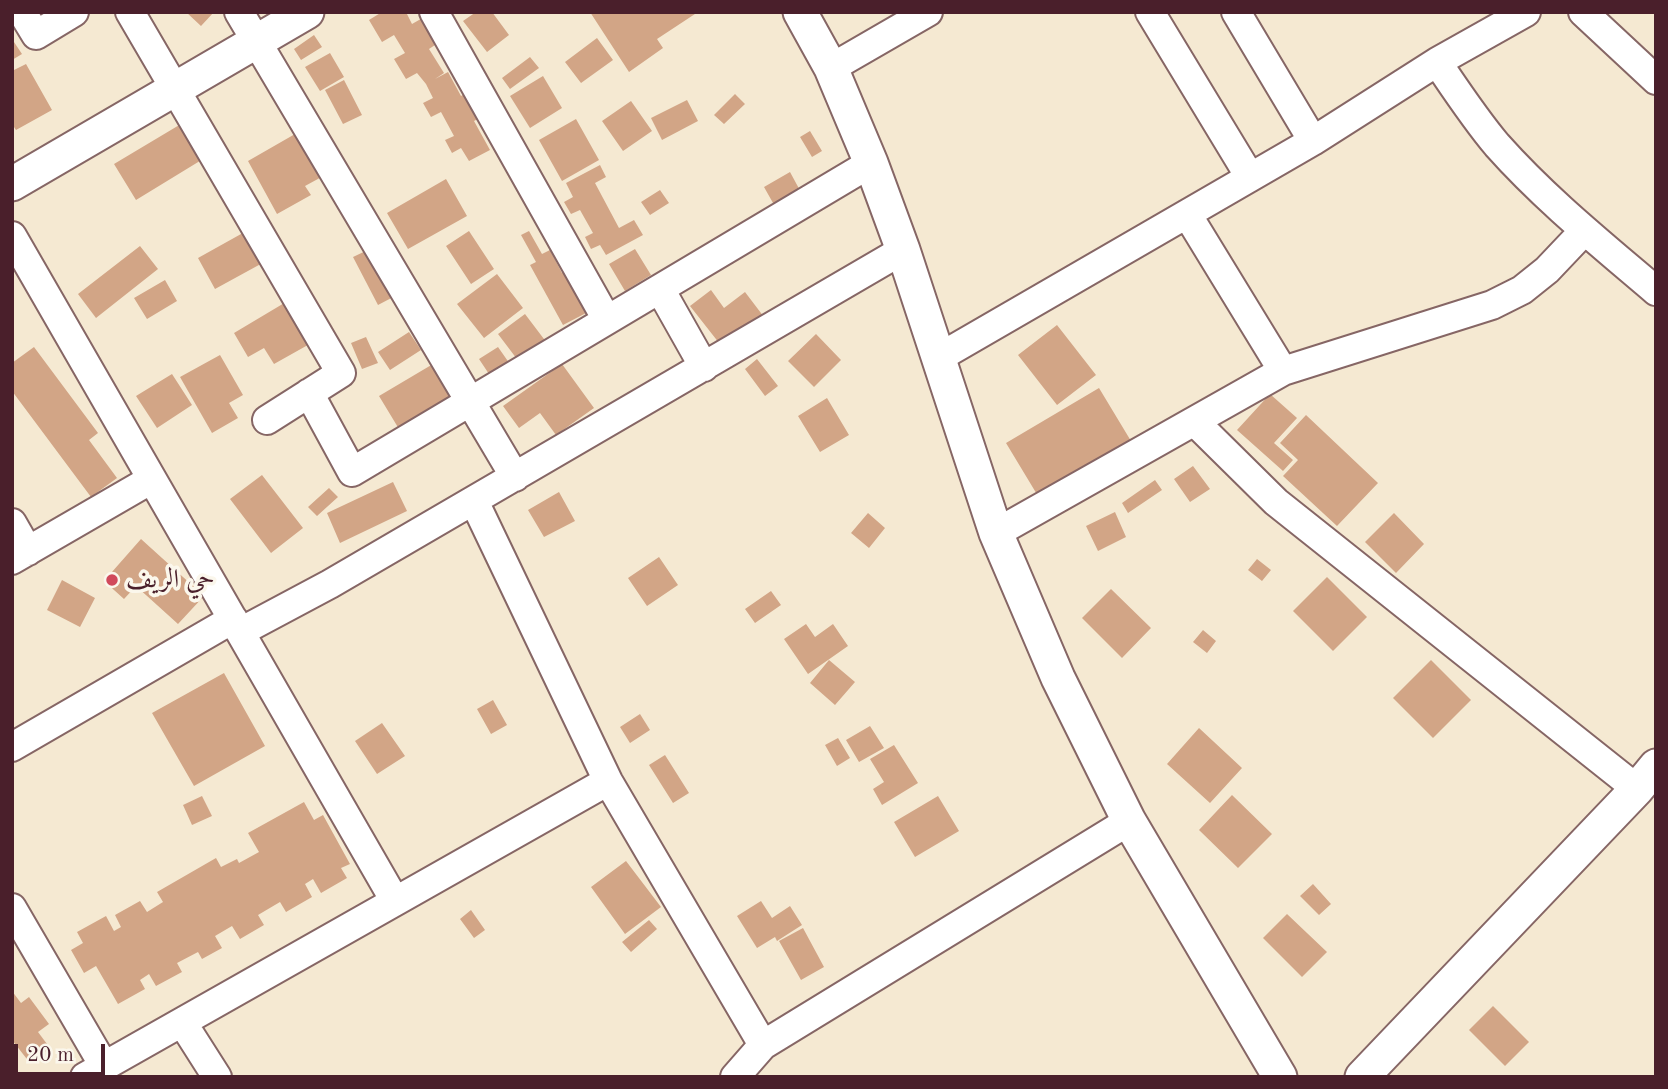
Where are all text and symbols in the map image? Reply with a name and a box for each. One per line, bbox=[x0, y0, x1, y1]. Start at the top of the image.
place label: حي الريف bbox=[126, 564, 215, 596]
marker: حي الريف bbox=[104, 572, 120, 588]
scale bar bbox=[18, 1030, 108, 1074]
text: 20 m bbox=[27, 1045, 74, 1066]

